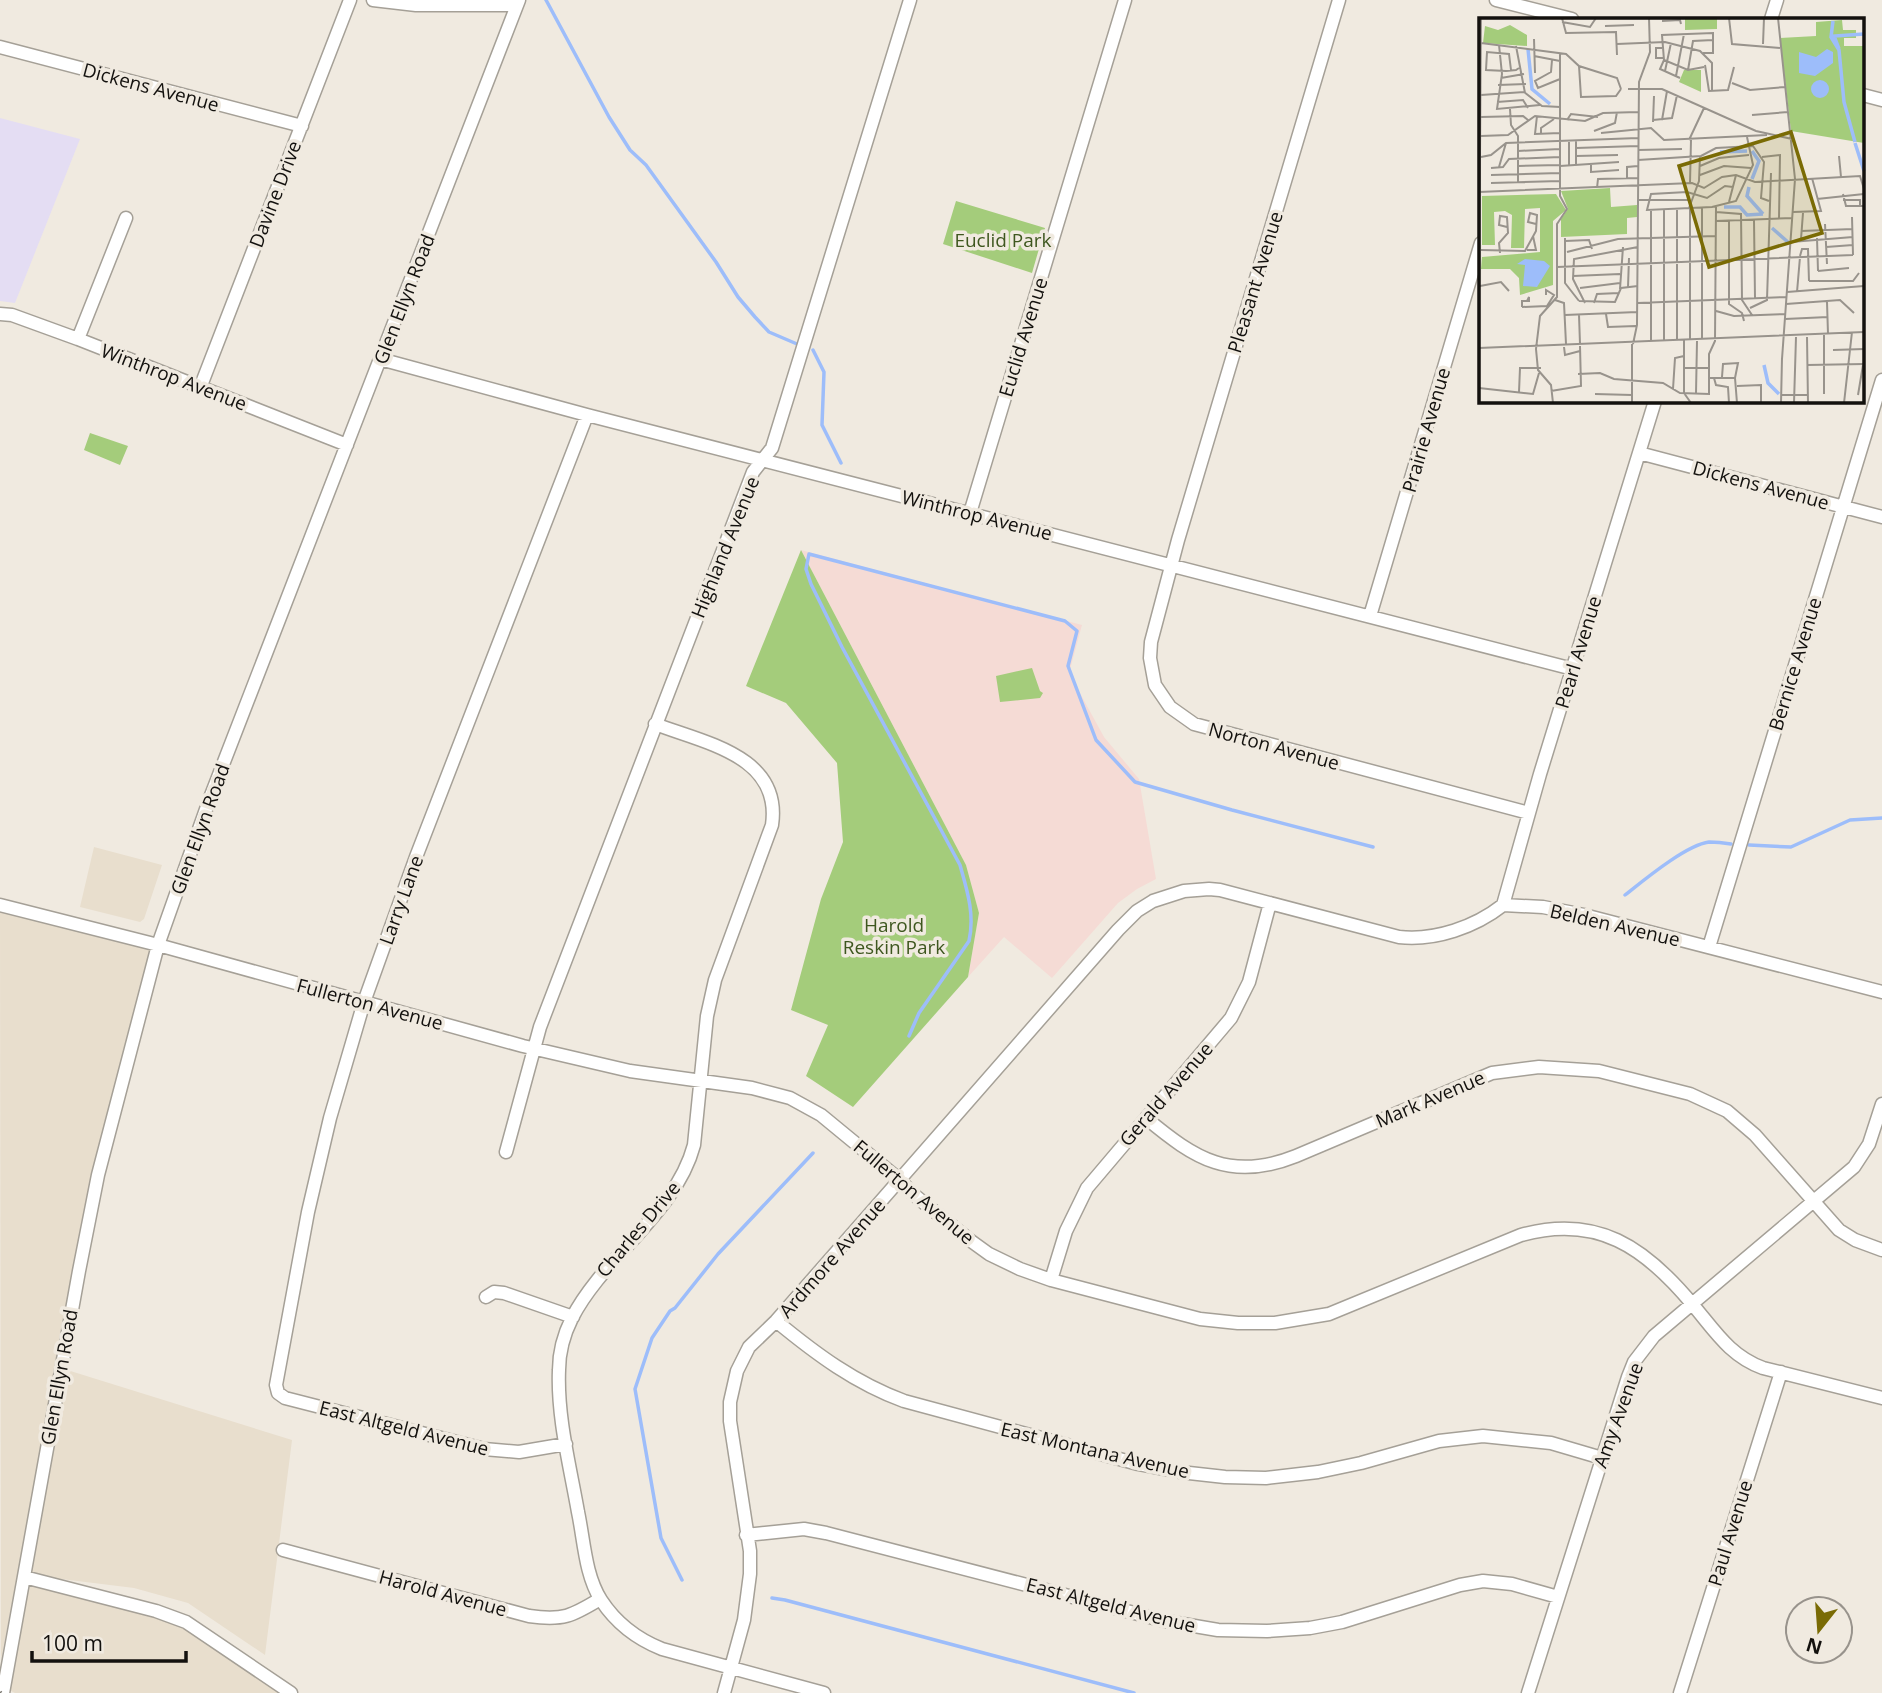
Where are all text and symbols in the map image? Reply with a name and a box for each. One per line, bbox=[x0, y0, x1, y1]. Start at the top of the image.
inset map bbox=[1479, 18, 1864, 402]
street label: Dickens Avenue bbox=[80, 56, 222, 118]
street label: Davine Drive bbox=[243, 137, 307, 251]
street label: Pleasant Avenue bbox=[1221, 208, 1289, 356]
park label: Euclid Park bbox=[954, 227, 1052, 253]
street label: Glen Ellyn Road bbox=[367, 230, 441, 368]
street label: Euclid Avenue bbox=[992, 274, 1054, 400]
street label: Winthrop Avenue bbox=[97, 337, 251, 417]
street label: Prairie Avenue bbox=[1396, 364, 1456, 496]
street label: Dickens Avenue bbox=[1690, 454, 1832, 516]
street label: Highland Avenue bbox=[685, 472, 765, 622]
street label: Winthrop Avenue bbox=[899, 484, 1055, 546]
street label: Pearl Avenue bbox=[1549, 593, 1607, 711]
street label: Bernice Avenue bbox=[1762, 594, 1828, 734]
street label: Norton Avenue bbox=[1206, 716, 1342, 776]
street label: Glen Ellyn Road bbox=[164, 760, 236, 898]
street label: Larry Lane bbox=[373, 852, 429, 948]
street label: Belden Avenue bbox=[1547, 897, 1683, 953]
park label: Harold Reskin Park bbox=[843, 912, 945, 960]
street label: Fullerton Avenue bbox=[294, 972, 446, 1036]
street label: Gerald Avenue bbox=[1113, 1036, 1219, 1152]
street label: Mark Avenue bbox=[1371, 1064, 1489, 1134]
street label: Fullerton Avenue bbox=[848, 1134, 980, 1250]
street label: Charles Drive bbox=[590, 1175, 686, 1283]
street label: Ardmore Avenue bbox=[773, 1193, 891, 1323]
street label: Glen Ellyn Road bbox=[34, 1307, 84, 1447]
street label: Amy Avenue bbox=[1587, 1359, 1649, 1471]
street label: East Altgeld Avenue bbox=[316, 1394, 492, 1462]
street label: East Montana Avenue bbox=[998, 1416, 1192, 1484]
street label: Paul Avenue bbox=[1702, 1477, 1758, 1589]
street label: Harold Avenue bbox=[376, 1563, 510, 1623]
street label: East Altgeld Avenue bbox=[1023, 1571, 1199, 1639]
north arrow bbox=[1784, 1595, 1854, 1665]
scale bar bbox=[32, 1620, 186, 1664]
text: 100 m bbox=[42, 1629, 103, 1657]
text: N bbox=[1803, 1632, 1825, 1661]

